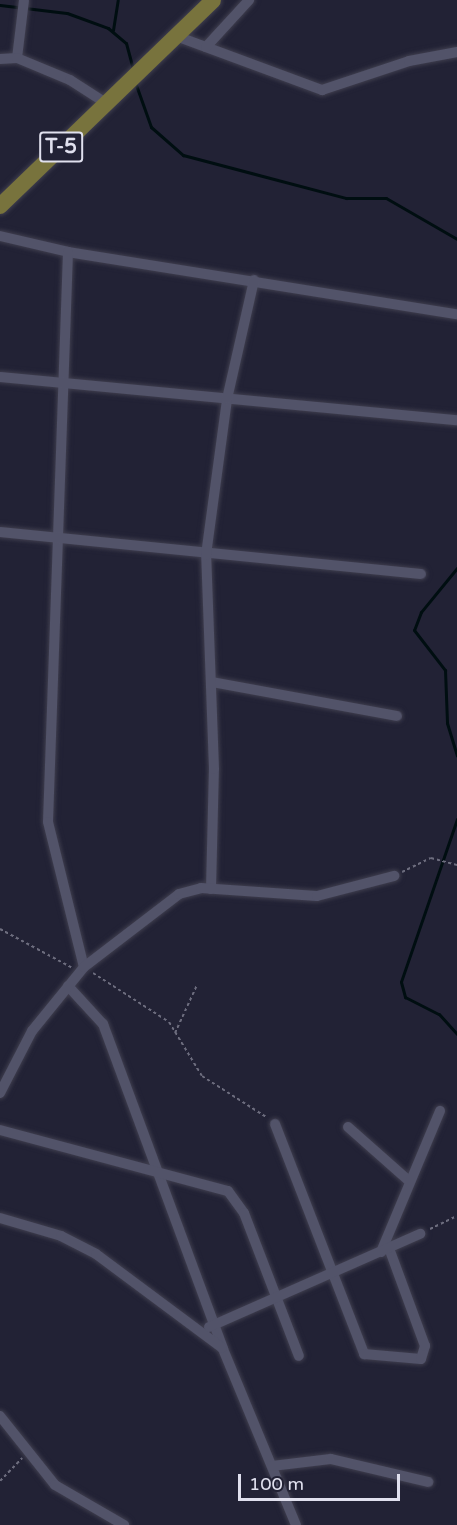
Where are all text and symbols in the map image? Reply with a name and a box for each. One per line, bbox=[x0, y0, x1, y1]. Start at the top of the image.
road number: T-5 bbox=[38, 130, 84, 164]
scale bar bbox=[241, 1462, 403, 1500]
text: 100 m bbox=[249, 1473, 304, 1495]

